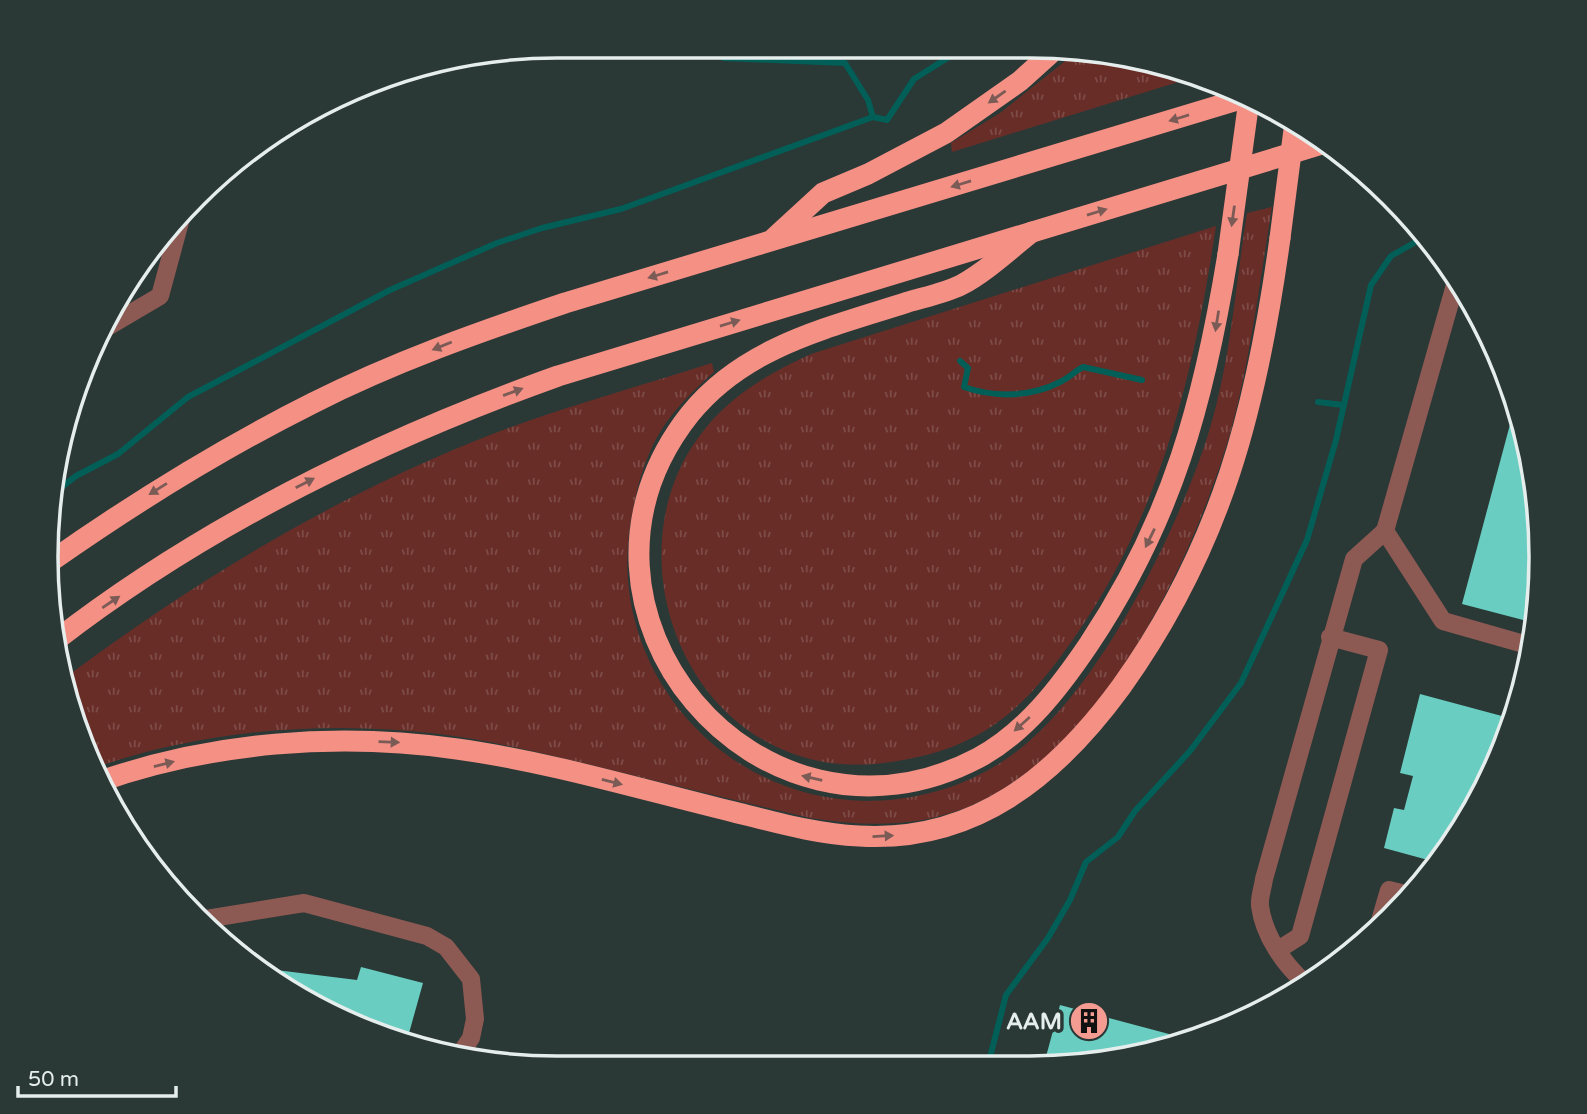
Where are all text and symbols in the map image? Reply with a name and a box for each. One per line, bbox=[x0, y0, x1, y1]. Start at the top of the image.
one-way arrow bbox=[988, 90, 1006, 104]
one-way arrow bbox=[1168, 113, 1189, 124]
one-way arrow bbox=[950, 179, 971, 189]
one-way arrow bbox=[1227, 206, 1238, 228]
one-way arrow bbox=[1087, 207, 1108, 217]
one-way arrow bbox=[647, 270, 668, 280]
one-way arrow bbox=[1211, 310, 1222, 332]
one-way arrow bbox=[719, 318, 740, 328]
one-way arrow bbox=[432, 341, 453, 352]
one-way arrow bbox=[502, 386, 523, 397]
one-way arrow bbox=[295, 478, 315, 489]
one-way arrow bbox=[148, 483, 167, 496]
one-way arrow bbox=[1144, 527, 1155, 548]
one-way arrow bbox=[101, 596, 120, 609]
one-way arrow bbox=[1014, 716, 1031, 732]
one-way arrow bbox=[378, 737, 400, 748]
one-way arrow bbox=[153, 758, 175, 769]
one-way arrow bbox=[800, 772, 822, 783]
one-way arrow bbox=[602, 777, 624, 788]
one-way arrow bbox=[872, 830, 894, 841]
building icon: AAM bbox=[1068, 1000, 1110, 1042]
place label: AAM bbox=[1006, 1008, 1062, 1036]
scale bar bbox=[18, 1054, 175, 1098]
text: 50 m bbox=[28, 1067, 79, 1092]

